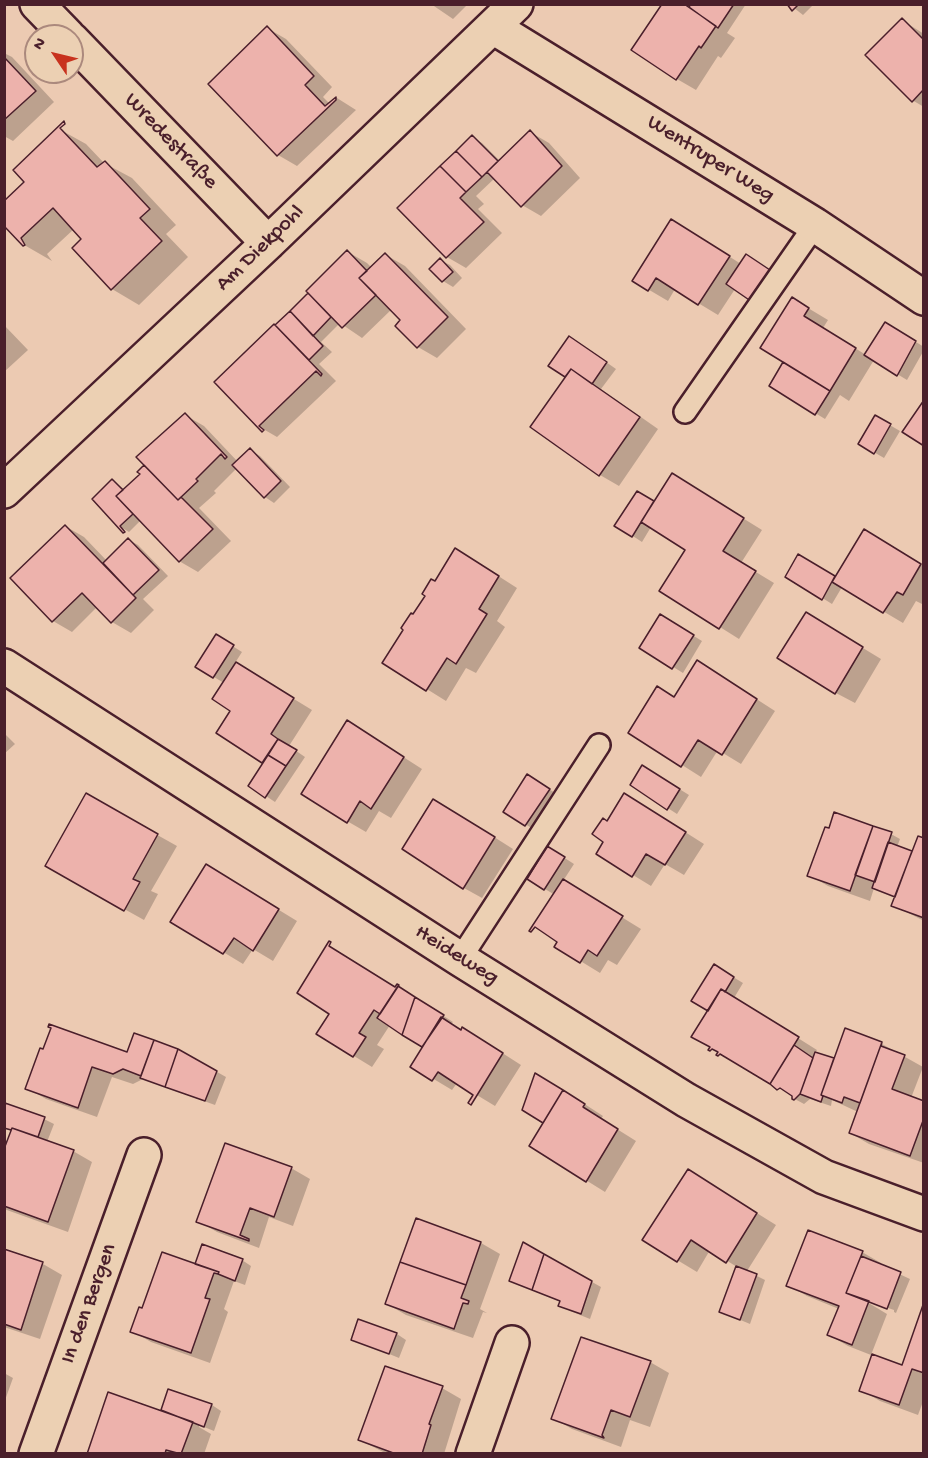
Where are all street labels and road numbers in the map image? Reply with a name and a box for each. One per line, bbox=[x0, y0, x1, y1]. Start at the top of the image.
street label: Wredestraße bbox=[117, 88, 223, 196]
street label: Wentruper Weg bbox=[641, 110, 779, 210]
street label: Am Diekpohl bbox=[211, 200, 311, 298]
street label: Heideweg bbox=[409, 920, 503, 992]
street label: In den Bergen bbox=[56, 1240, 124, 1368]

